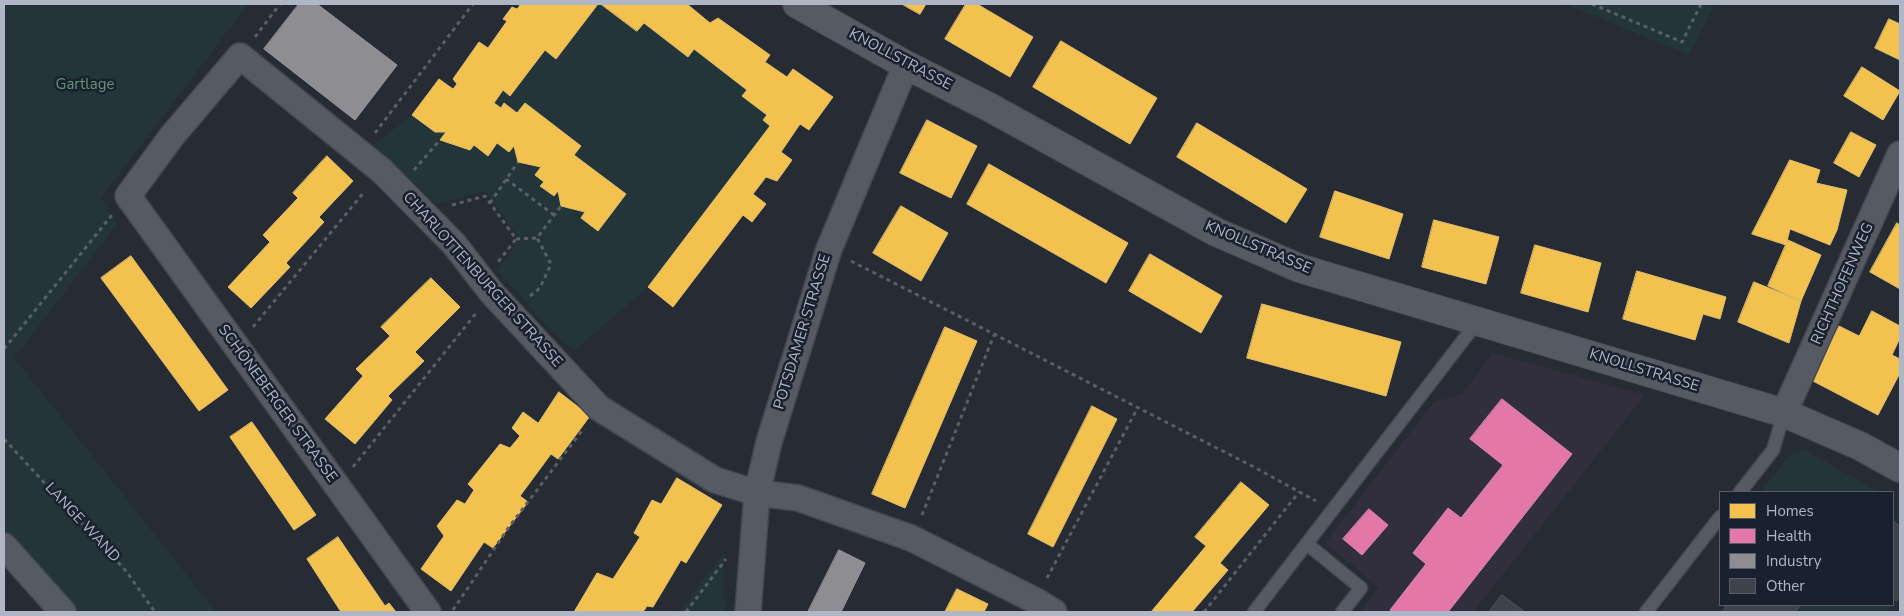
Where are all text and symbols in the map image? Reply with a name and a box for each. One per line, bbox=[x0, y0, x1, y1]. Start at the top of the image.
street label: KNOLLSTRASSE bbox=[845, 25, 955, 95]
park label: Gartlage bbox=[55, 76, 115, 94]
street label: CHARLOTTENBURGER STRASSE bbox=[399, 189, 565, 371]
street label: KNOLLSTRASSE bbox=[1202, 217, 1314, 279]
street label: RICHTHOFENWEG bbox=[1808, 220, 1878, 348]
street label: POTSDAMER STRASSE bbox=[771, 252, 835, 412]
street label: SCHÖNEBERGER STRASSE bbox=[214, 322, 340, 486]
street label: KNOLLSTRASSE bbox=[1587, 346, 1701, 396]
street label: LANGE WAND bbox=[41, 479, 123, 567]
legend bbox=[1719, 491, 1894, 606]
text: Homes bbox=[1766, 501, 1814, 521]
text: Health bbox=[1766, 526, 1811, 546]
text: Industry bbox=[1766, 551, 1821, 571]
text: Other bbox=[1766, 576, 1805, 596]

